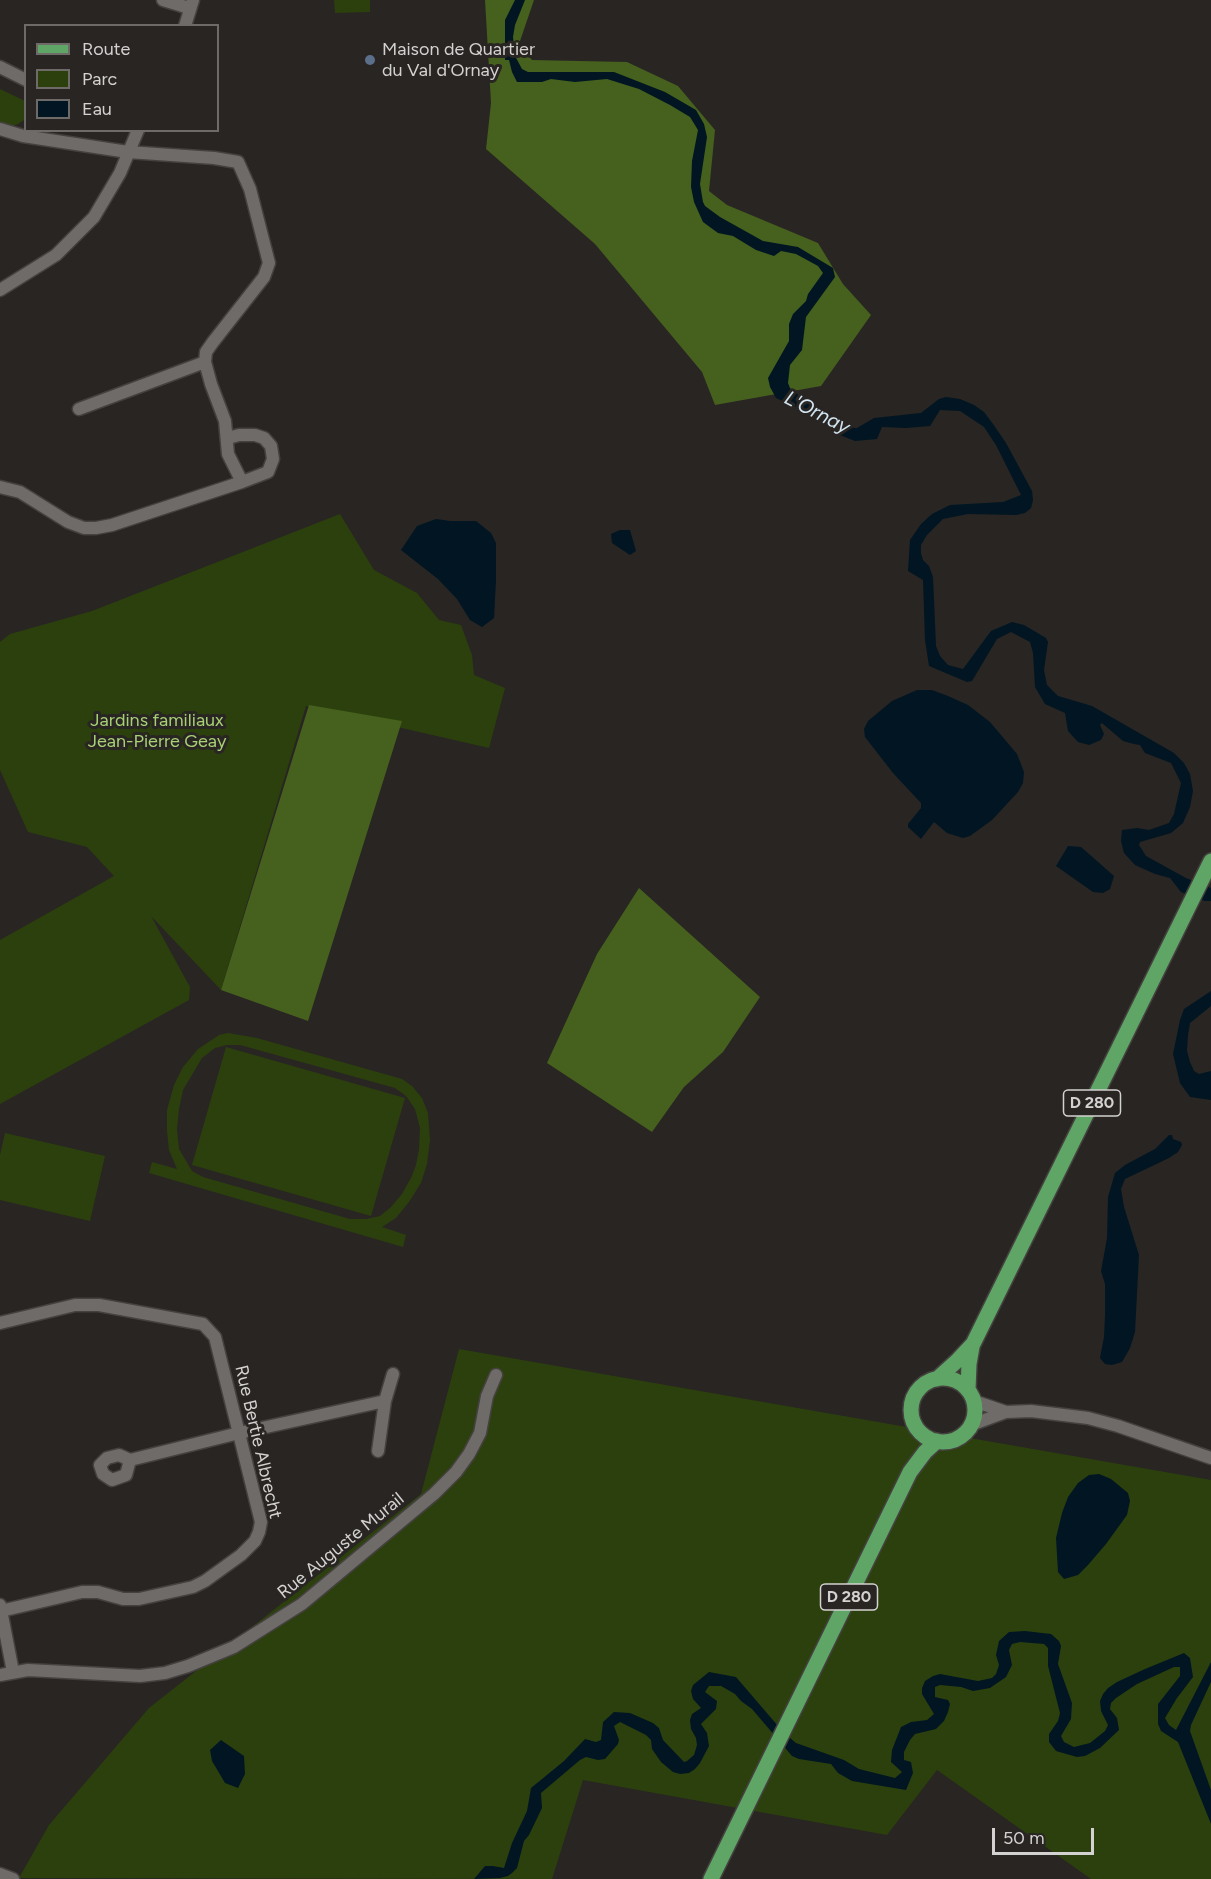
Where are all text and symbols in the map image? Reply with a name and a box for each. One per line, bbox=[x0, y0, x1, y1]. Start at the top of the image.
legend bbox=[24, 24, 219, 132]
text: Route bbox=[82, 38, 130, 60]
place label: Maison de Quartier du Val d'Ornay bbox=[382, 39, 535, 82]
marker: Maison de Quartier du Val d'Ornay bbox=[363, 53, 377, 67]
text: Parc bbox=[82, 68, 117, 90]
text: Eau bbox=[82, 98, 112, 120]
water label: L'Ornay bbox=[780, 386, 854, 440]
park label: Jardins familiaux Jean-Pierre Geay bbox=[88, 710, 226, 752]
road number: D 280 bbox=[1064, 1090, 1120, 1116]
street label: Rue Bertie Albrecht bbox=[230, 1363, 286, 1521]
street label: Rue Auguste Murail bbox=[273, 1488, 409, 1604]
road number: D 280 bbox=[820, 1584, 878, 1610]
scale bar bbox=[995, 1816, 1097, 1854]
text: 50 m bbox=[1003, 1827, 1045, 1849]

